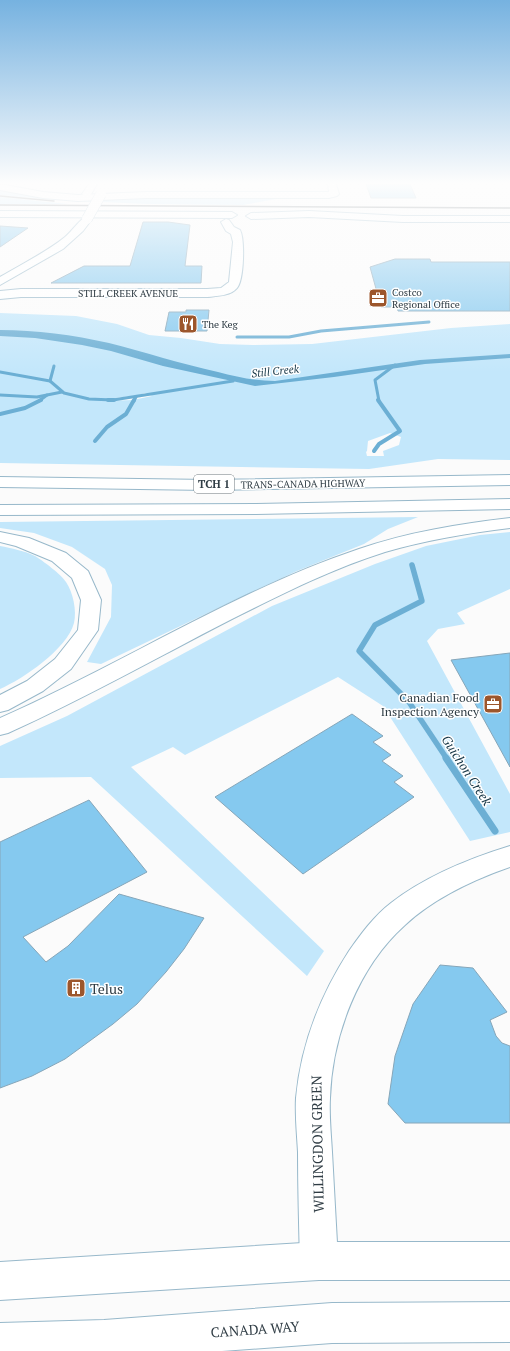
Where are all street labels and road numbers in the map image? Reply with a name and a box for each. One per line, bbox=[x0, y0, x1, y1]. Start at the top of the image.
street label: STILL CREEK AVENUE bbox=[78, 287, 178, 300]
road number: TCH 1 bbox=[194, 475, 234, 493]
street label: TRANS-CANADA HIGHWAY bbox=[240, 476, 366, 492]
street label: WILLINGDON GREEN bbox=[306, 1075, 328, 1213]
street label: CANADA WAY bbox=[210, 1316, 301, 1342]

